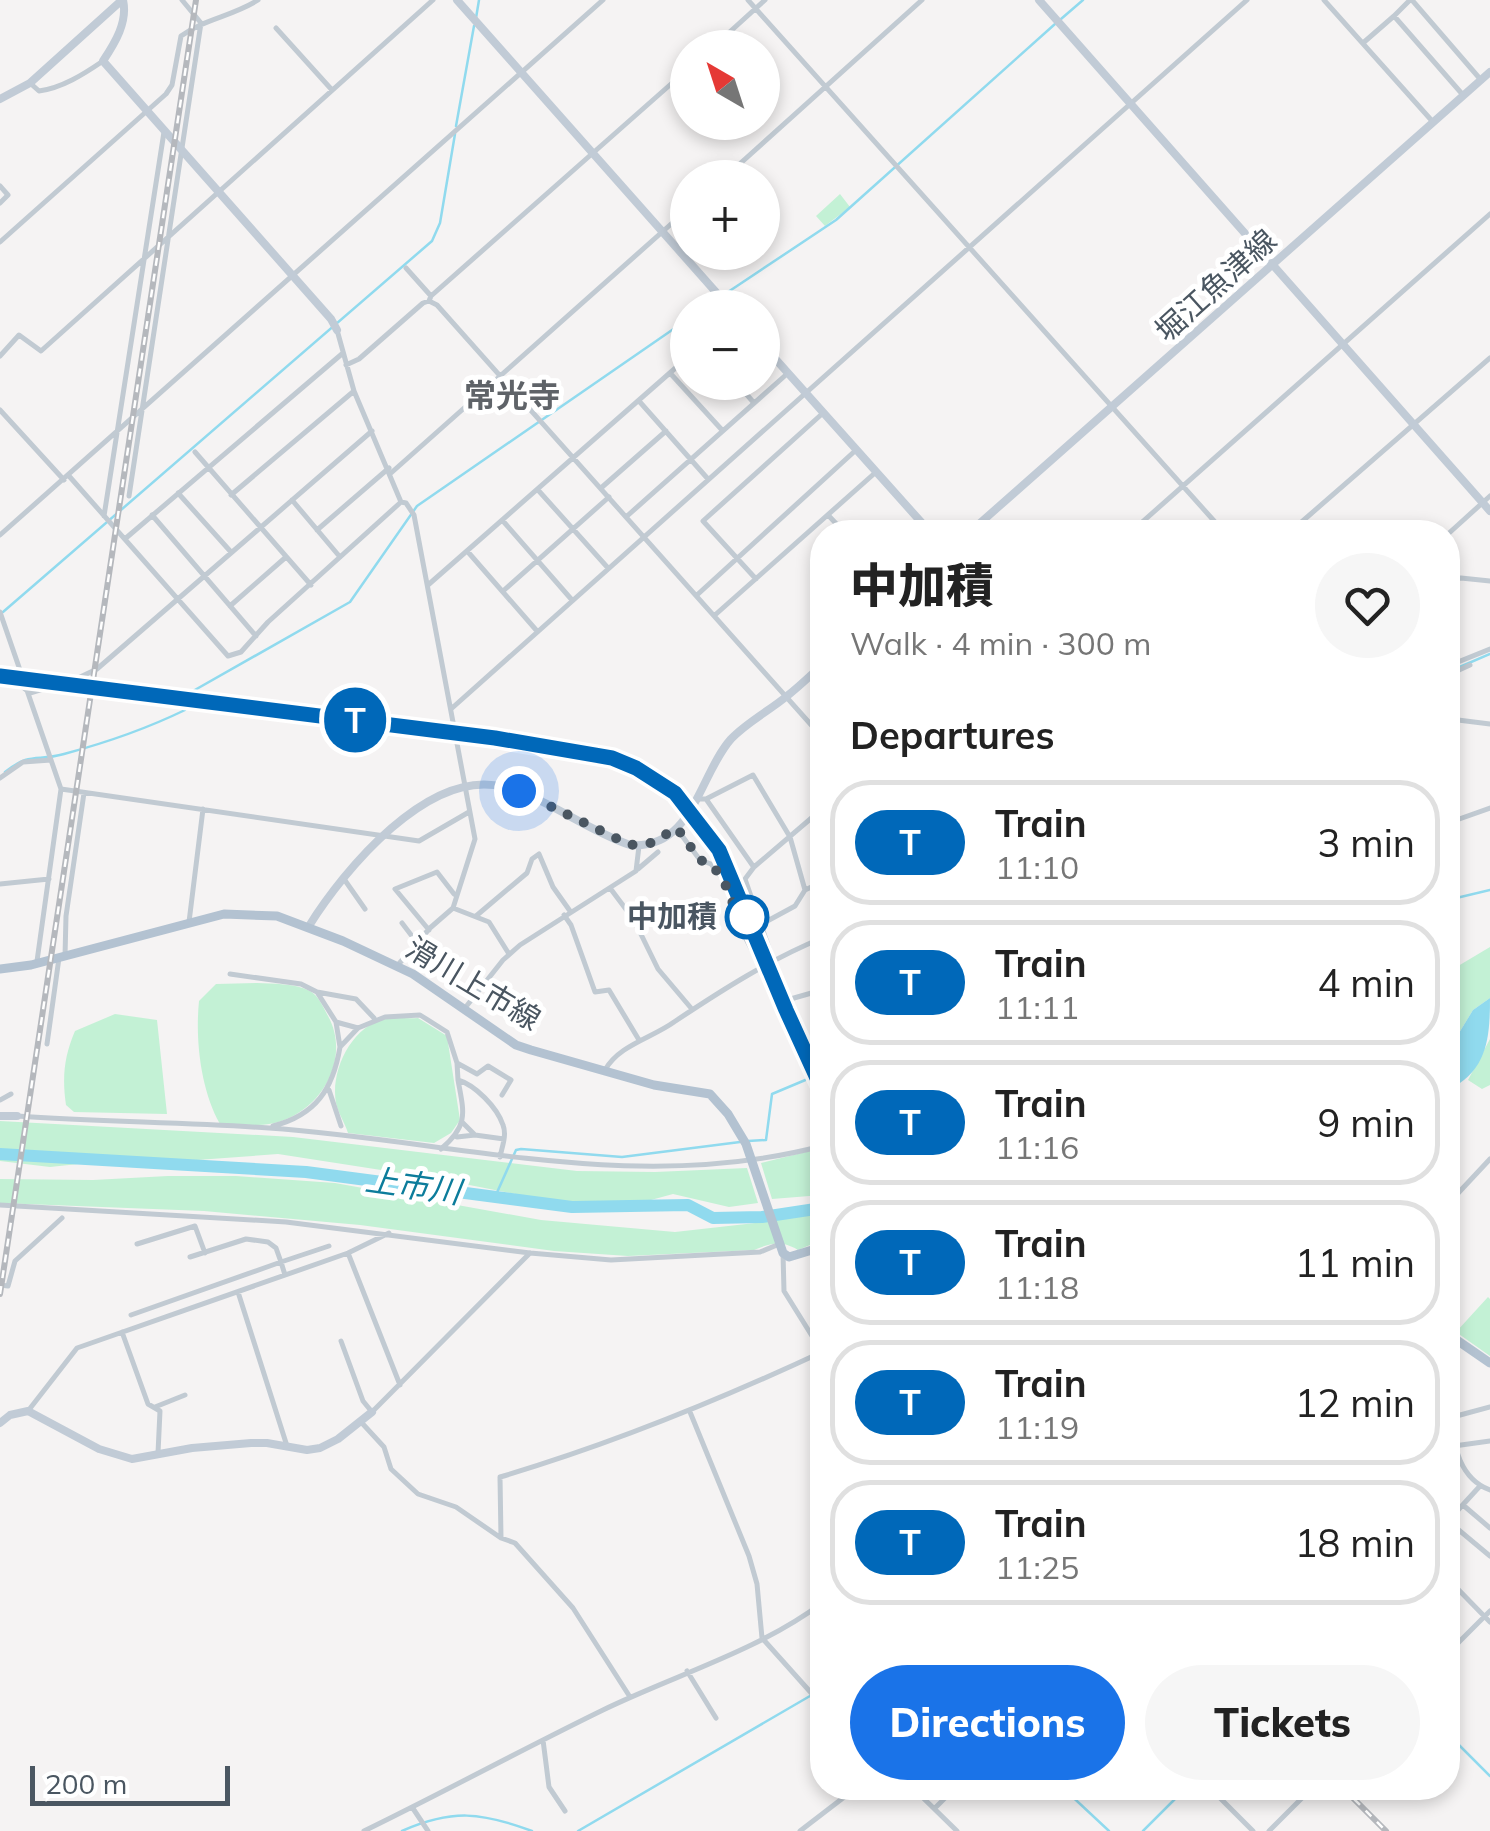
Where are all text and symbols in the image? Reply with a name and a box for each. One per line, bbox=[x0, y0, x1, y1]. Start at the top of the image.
north arrow bbox=[670, 30, 780, 140]
map controls bbox=[670, 30, 780, 400]
button: + bbox=[670, 160, 780, 270]
street label: 堀江魚津線 bbox=[1147, 221, 1284, 350]
button: − bbox=[670, 290, 780, 400]
district label: 常光寺 bbox=[464, 375, 560, 415]
button: heart bbox=[1315, 553, 1420, 658]
text: 中加積 bbox=[850, 555, 994, 615]
text: Walk · 4 min · 300 m bbox=[850, 623, 1151, 663]
line badge: T bbox=[322, 688, 388, 752]
text: T bbox=[344, 698, 366, 742]
text: Departures bbox=[850, 711, 1054, 759]
your location bbox=[494, 766, 544, 816]
text: Train bbox=[995, 799, 1087, 847]
text: 3 min bbox=[1318, 819, 1415, 867]
text: T bbox=[899, 820, 921, 864]
text: 11:10 bbox=[995, 847, 1079, 887]
marker: 中加積 bbox=[726, 896, 768, 938]
place label: 中加積 bbox=[627, 897, 717, 935]
street label: 滑川上市線 bbox=[399, 928, 548, 1038]
text: Train bbox=[995, 939, 1087, 987]
text: 4 min bbox=[1318, 959, 1415, 1007]
text: T bbox=[899, 960, 921, 1004]
text: 11:11 bbox=[995, 987, 1079, 1027]
text: Train bbox=[995, 1079, 1087, 1127]
text: 9 min bbox=[1318, 1099, 1415, 1147]
text: T bbox=[899, 1100, 921, 1144]
text: 11:16 bbox=[995, 1127, 1079, 1167]
water label: 上市川 bbox=[363, 1159, 466, 1212]
text: Train bbox=[995, 1219, 1087, 1267]
text: 11 min bbox=[1295, 1239, 1415, 1287]
text: T bbox=[899, 1240, 921, 1284]
text: 11:18 bbox=[995, 1267, 1079, 1307]
text: Train bbox=[995, 1359, 1087, 1407]
text: 12 min bbox=[1295, 1379, 1415, 1427]
text: T bbox=[899, 1380, 921, 1424]
text: 11:19 bbox=[995, 1407, 1079, 1447]
text: Train bbox=[995, 1499, 1087, 1547]
text: 18 min bbox=[1295, 1519, 1415, 1567]
text: T bbox=[899, 1520, 921, 1564]
text: 11:25 bbox=[995, 1547, 1079, 1587]
button: Directions bbox=[850, 1665, 1125, 1780]
button: Tickets bbox=[1145, 1665, 1420, 1780]
scale bar bbox=[30, 1761, 230, 1806]
text: 200 m bbox=[45, 1766, 127, 1801]

